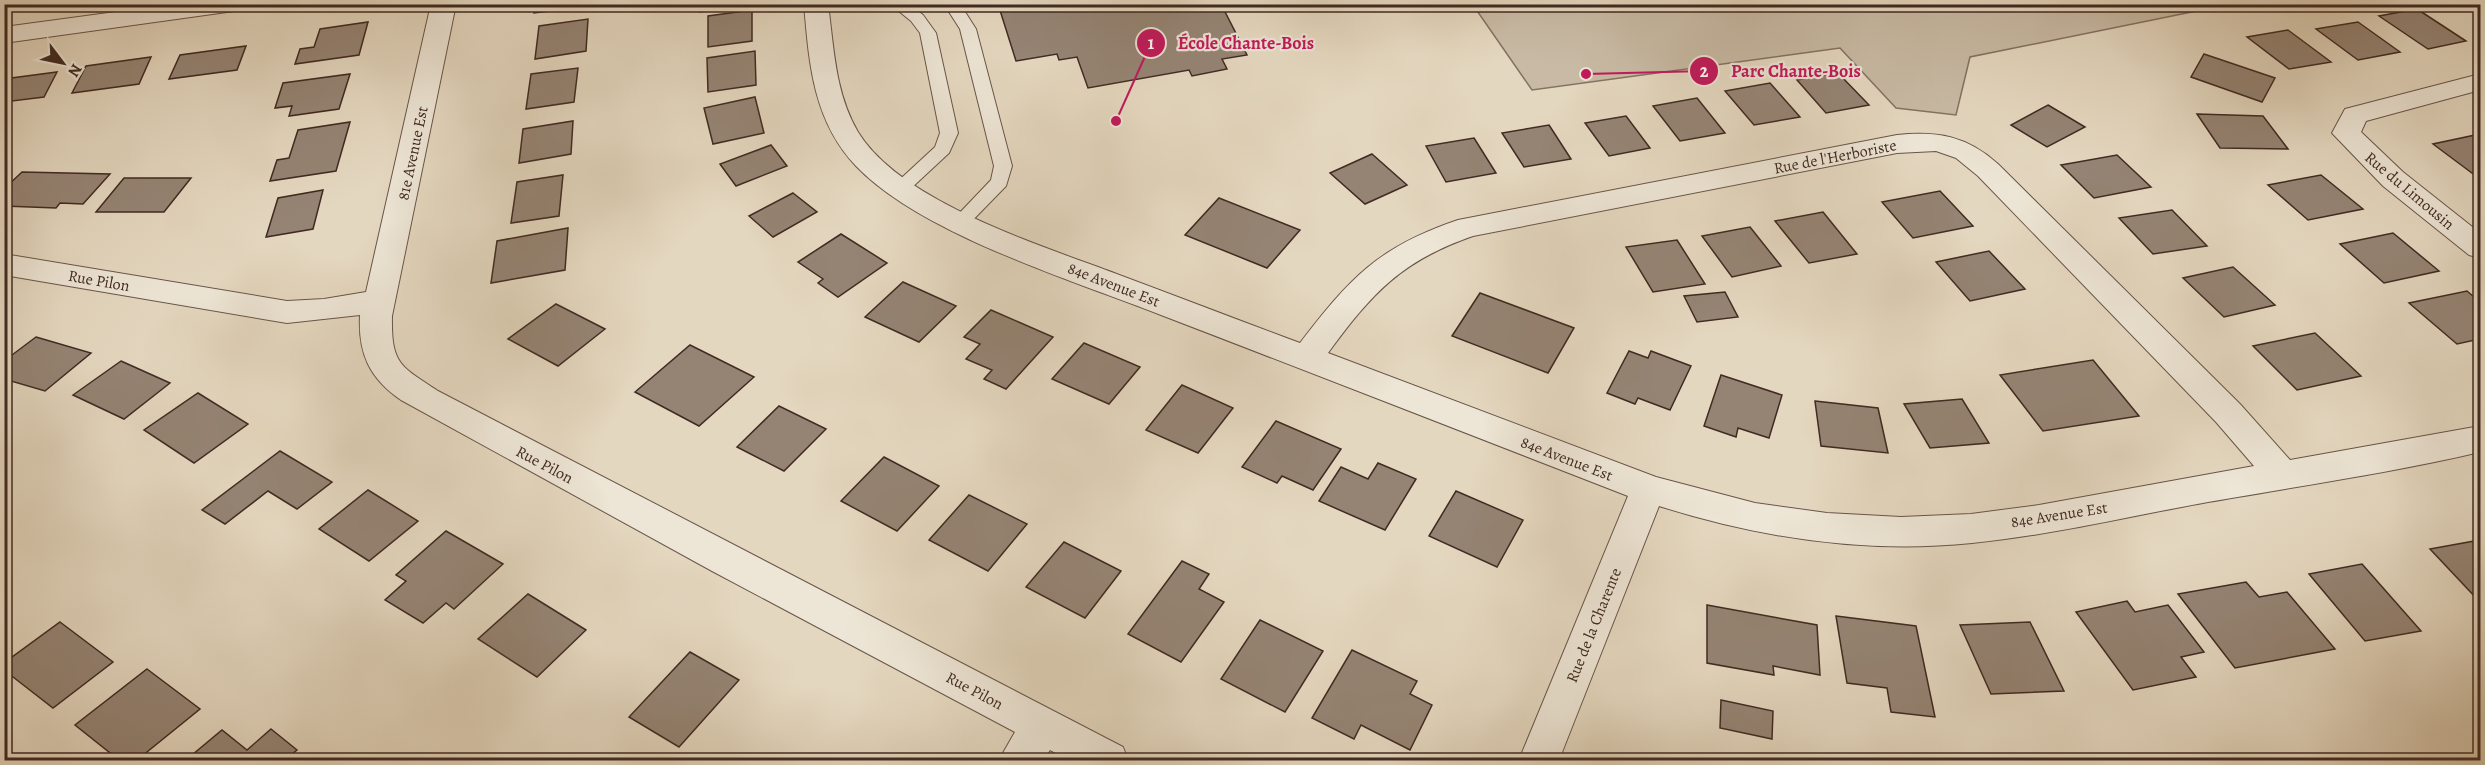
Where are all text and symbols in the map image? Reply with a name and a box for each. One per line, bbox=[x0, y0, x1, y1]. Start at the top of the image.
callout: École Chante-Bois bbox=[1136, 25, 1326, 61]
text: 1 bbox=[1148, 31, 1155, 55]
text: École Chante-Bois bbox=[1178, 31, 1314, 55]
north arrow bbox=[33, 33, 93, 93]
callout: Parc Chante-Bois bbox=[1689, 53, 1873, 89]
text: 2 bbox=[1700, 59, 1709, 83]
text: Parc Chante-Bois bbox=[1731, 59, 1861, 83]
text: N bbox=[62, 60, 87, 81]
street label: 81e Avenue Est bbox=[392, 104, 434, 202]
street label: Rue de l'Herboriste bbox=[1772, 134, 1898, 180]
street label: Rue du Limousin bbox=[2360, 147, 2459, 235]
street label: 84e Avenue Est bbox=[1064, 257, 1163, 313]
street label: Rue Pilon bbox=[66, 265, 132, 297]
street label: 84e Avenue Est bbox=[1517, 431, 1616, 487]
street label: Rue Pilon bbox=[512, 441, 577, 489]
street label: 84e Avenue Est bbox=[2009, 497, 2109, 533]
street label: Rue de la Charente bbox=[1561, 565, 1627, 686]
street label: Rue Pilon bbox=[942, 667, 1007, 715]

